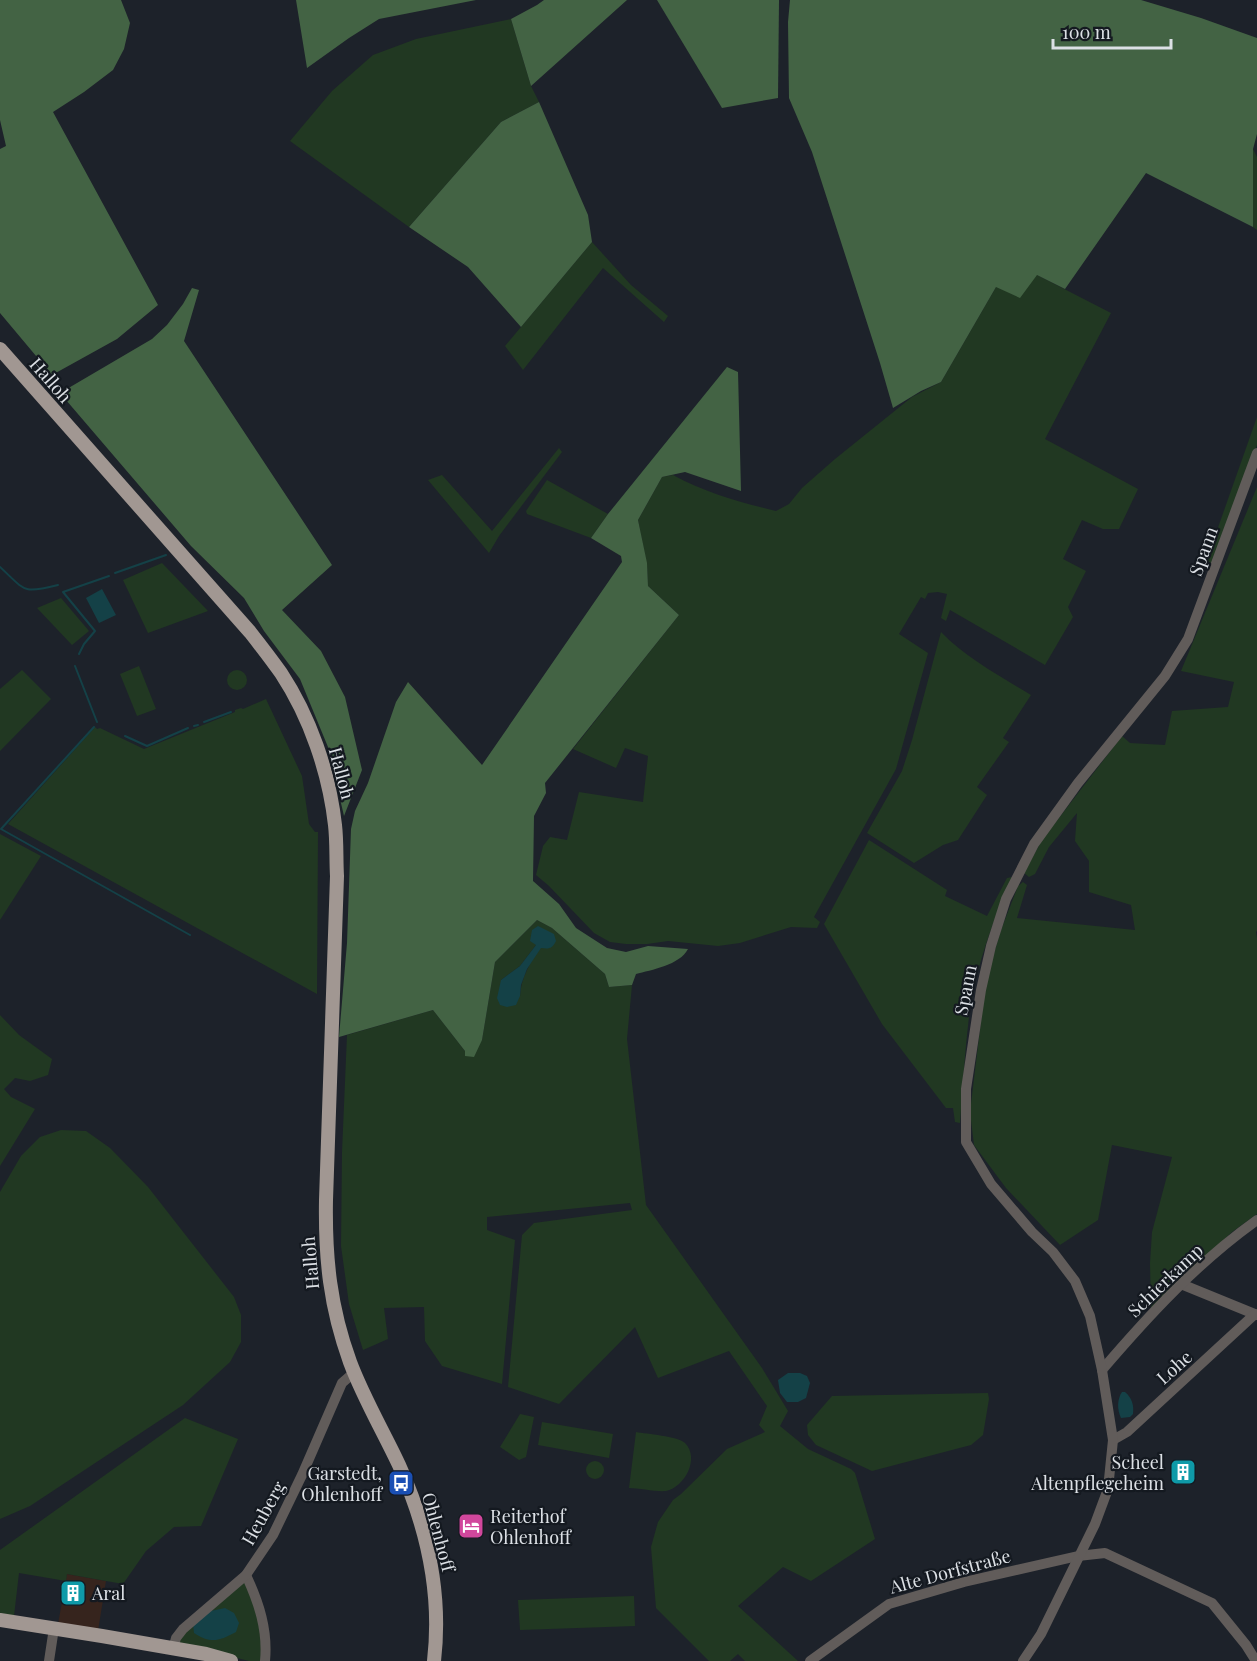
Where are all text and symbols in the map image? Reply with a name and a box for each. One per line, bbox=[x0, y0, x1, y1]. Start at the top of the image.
scale bar bbox=[1053, 12, 1172, 50]
text: 100 m bbox=[1062, 20, 1111, 44]
street label: Halloh bbox=[25, 352, 78, 408]
street label: Spann bbox=[1183, 523, 1223, 579]
street label: Halloh bbox=[324, 744, 361, 802]
street label: Spann bbox=[948, 963, 982, 1017]
street label: Halloh bbox=[296, 1235, 324, 1290]
street label: Schierkamp bbox=[1122, 1238, 1208, 1322]
street label: Lohe bbox=[1151, 1345, 1197, 1389]
place label: Scheel Altenpflegeheim bbox=[1030, 1450, 1164, 1495]
building icon: Scheel Altenpflegeheim bbox=[1168, 1457, 1198, 1487]
place label: Garstedt, Ohlenhoff bbox=[301, 1461, 383, 1506]
bus stop icon: Garstedt, Ohlenhoff bbox=[386, 1468, 416, 1498]
street label: Heuberg bbox=[236, 1476, 291, 1549]
street label: Ohlenhoff bbox=[417, 1490, 461, 1575]
place label: Reiterhof Ohlenhoff bbox=[490, 1504, 572, 1549]
hotel icon: Reiterhof Ohlenhoff bbox=[456, 1511, 486, 1541]
street label: Alte Dorfstraße bbox=[886, 1543, 1013, 1599]
building icon: Aral bbox=[58, 1578, 88, 1608]
place label: Aral bbox=[91, 1581, 125, 1605]

